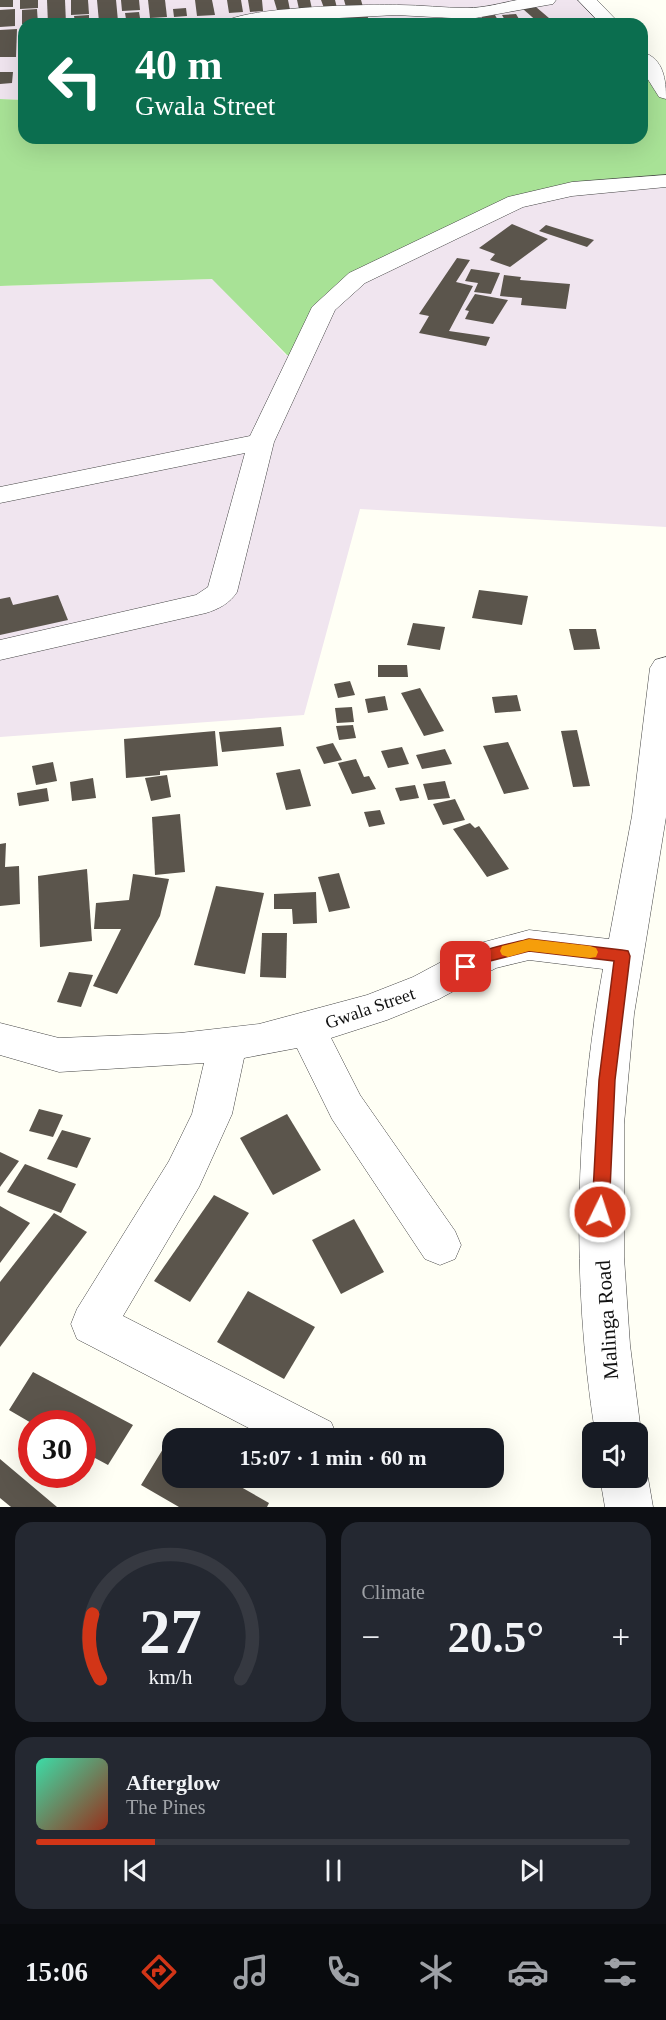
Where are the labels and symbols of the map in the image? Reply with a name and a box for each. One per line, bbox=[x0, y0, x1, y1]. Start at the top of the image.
pin bbox=[440, 941, 491, 992]
street label: Gwala Street bbox=[323, 983, 417, 1033]
position arrow bbox=[568, 1180, 632, 1244]
street label: Malinga Road bbox=[591, 1259, 623, 1380]
speed limit sign: 30 bbox=[18, 1410, 96, 1488]

